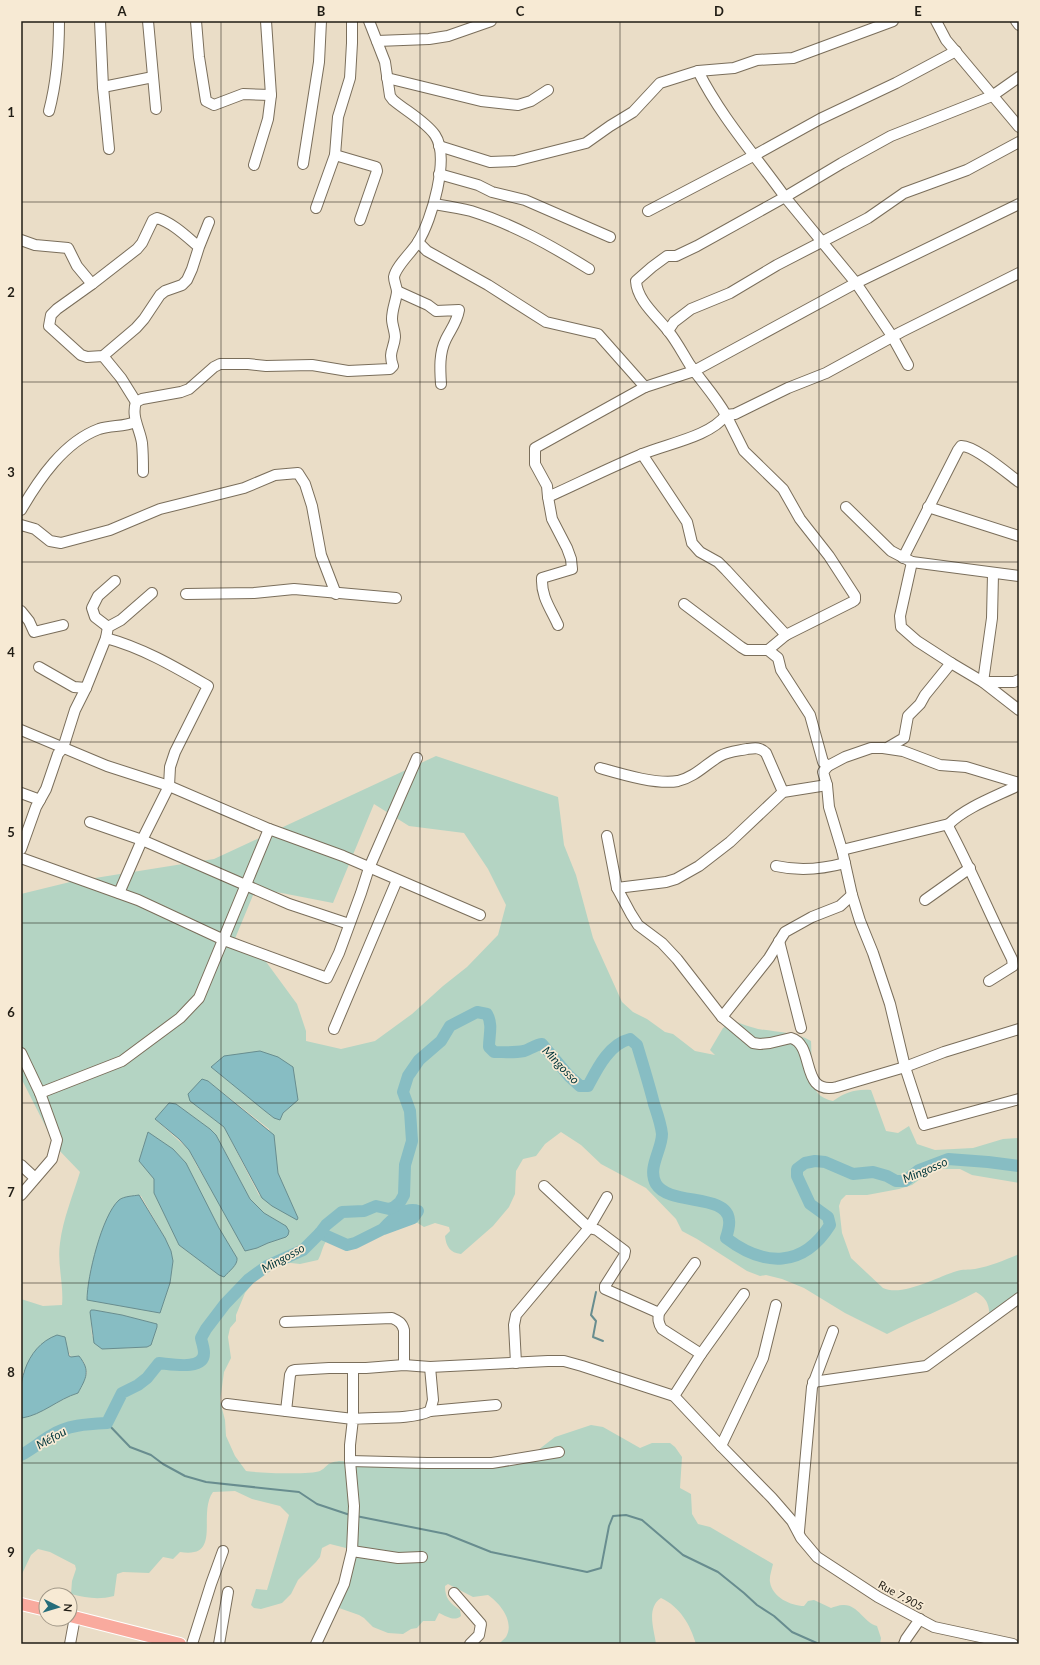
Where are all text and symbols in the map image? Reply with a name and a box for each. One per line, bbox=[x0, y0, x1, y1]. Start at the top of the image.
text: A bbox=[116, 3, 127, 19]
text: B bbox=[317, 3, 326, 19]
text: C bbox=[516, 3, 525, 19]
text: D bbox=[714, 3, 724, 19]
text: E bbox=[914, 3, 922, 19]
text: 1 bbox=[7, 104, 15, 120]
text: 2 bbox=[7, 284, 15, 300]
text: 3 bbox=[7, 464, 15, 480]
text: 4 bbox=[7, 644, 15, 660]
text: 5 bbox=[7, 824, 15, 840]
text: 6 bbox=[7, 1004, 15, 1020]
water label: Mingosso bbox=[539, 1043, 583, 1087]
water label: Mingosso bbox=[900, 1154, 950, 1186]
text: 7 bbox=[7, 1184, 15, 1200]
water label: Mingosso bbox=[259, 1240, 307, 1276]
text: 8 bbox=[7, 1364, 15, 1380]
water label: Méfou bbox=[33, 1424, 69, 1452]
text: 9 bbox=[7, 1544, 15, 1560]
street label: Rue 7.905 bbox=[876, 1577, 926, 1613]
north arrow bbox=[38, 1587, 78, 1627]
text: N bbox=[62, 1603, 75, 1613]

